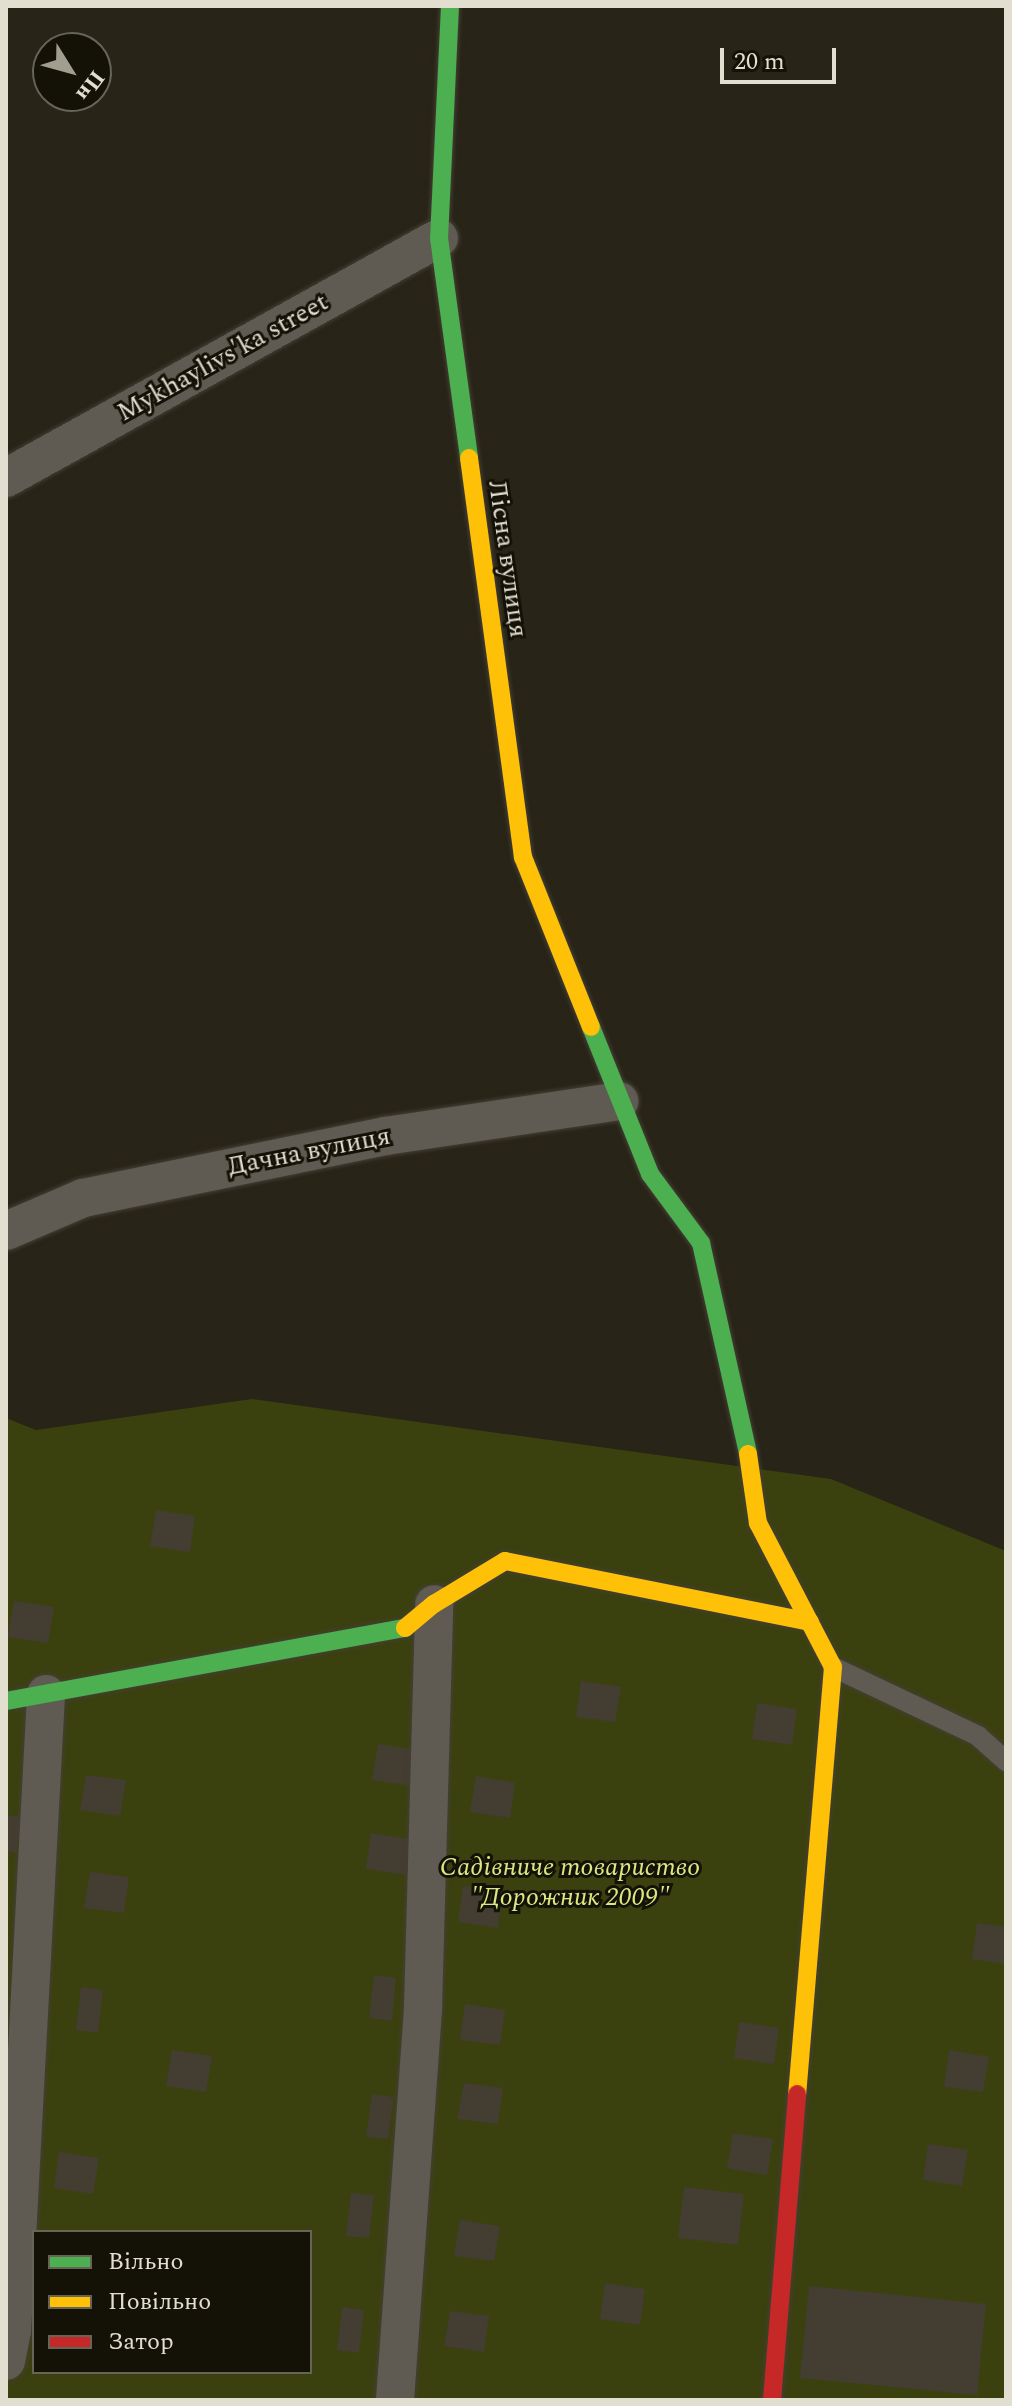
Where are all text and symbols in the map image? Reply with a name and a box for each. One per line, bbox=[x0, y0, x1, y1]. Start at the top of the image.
north arrow bbox=[32, 32, 112, 112]
scale bar bbox=[724, 32, 840, 82]
text: 20 m bbox=[734, 44, 785, 80]
text: Пн bbox=[67, 63, 113, 108]
street label: Mykhaylivsʹka street bbox=[112, 287, 334, 429]
street label: Лісна вулиця bbox=[481, 478, 533, 640]
street label: Дачна вулиця bbox=[225, 1121, 393, 1183]
park label: Садівниче товариство "Дорожник 2009" bbox=[440, 1852, 700, 1914]
legend bbox=[32, 2230, 312, 2374]
text: Вільно bbox=[108, 2244, 183, 2280]
text: Повільно bbox=[108, 2284, 211, 2320]
text: Затор bbox=[108, 2324, 174, 2360]

